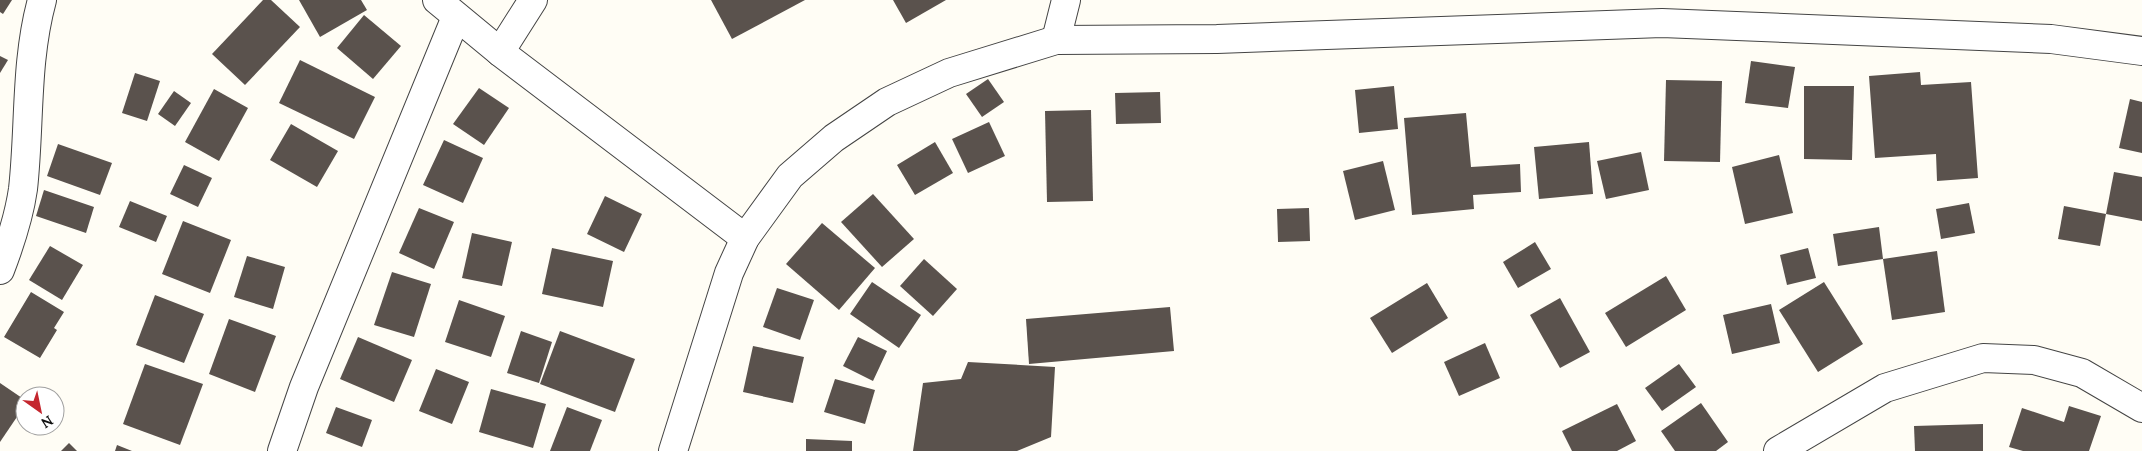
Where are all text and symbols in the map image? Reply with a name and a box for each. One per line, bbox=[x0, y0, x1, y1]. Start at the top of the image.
north arrow bbox=[15, 386, 65, 436]
text: N bbox=[37, 411, 57, 432]

